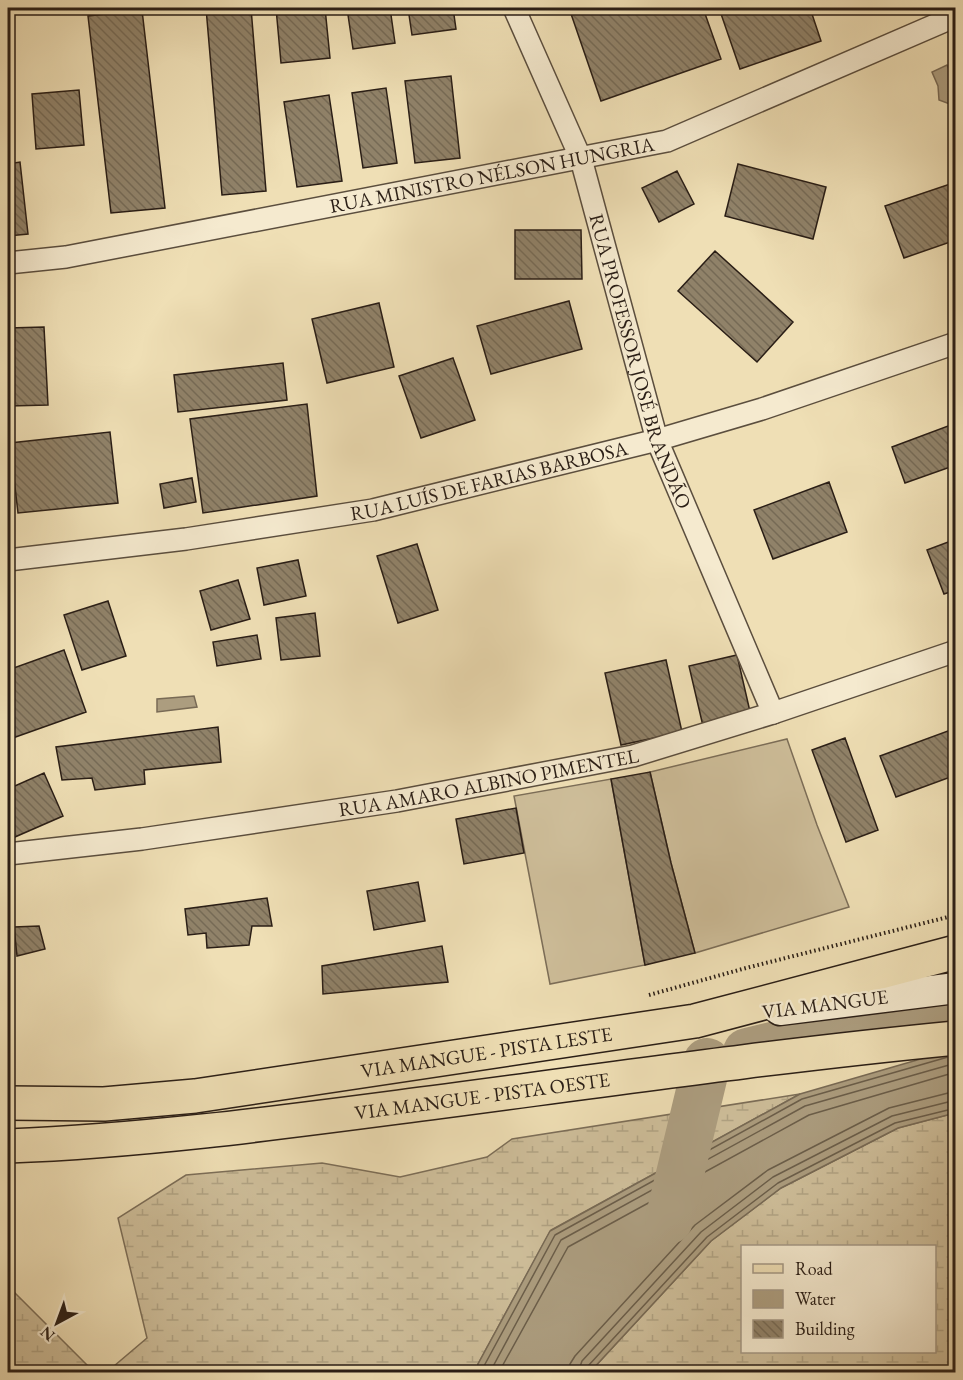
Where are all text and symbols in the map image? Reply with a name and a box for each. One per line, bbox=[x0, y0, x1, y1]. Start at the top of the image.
street label: RUA MINISTRO NÉLSON HUNGRIA bbox=[327, 131, 657, 219]
street label: RUA PROFESSOR JOSÉ BRANDÃO bbox=[583, 211, 698, 513]
street label: RUA LUÍS DE FARIAS BARBOSA bbox=[348, 435, 631, 526]
street label: RUA AMARO ALBINO PIMENTEL bbox=[337, 742, 641, 823]
street label: VIA MANGUE bbox=[761, 983, 889, 1025]
street label: VIA MANGUE - PISTA LESTE bbox=[359, 1021, 614, 1084]
street label: VIA MANGUE - PISTA OESTE bbox=[353, 1066, 611, 1126]
legend bbox=[741, 1245, 936, 1353]
text: Road bbox=[795, 1257, 834, 1280]
text: Water bbox=[795, 1287, 836, 1310]
north arrow bbox=[27, 1293, 87, 1353]
text: Building bbox=[795, 1317, 855, 1340]
text: N bbox=[36, 1322, 59, 1346]

